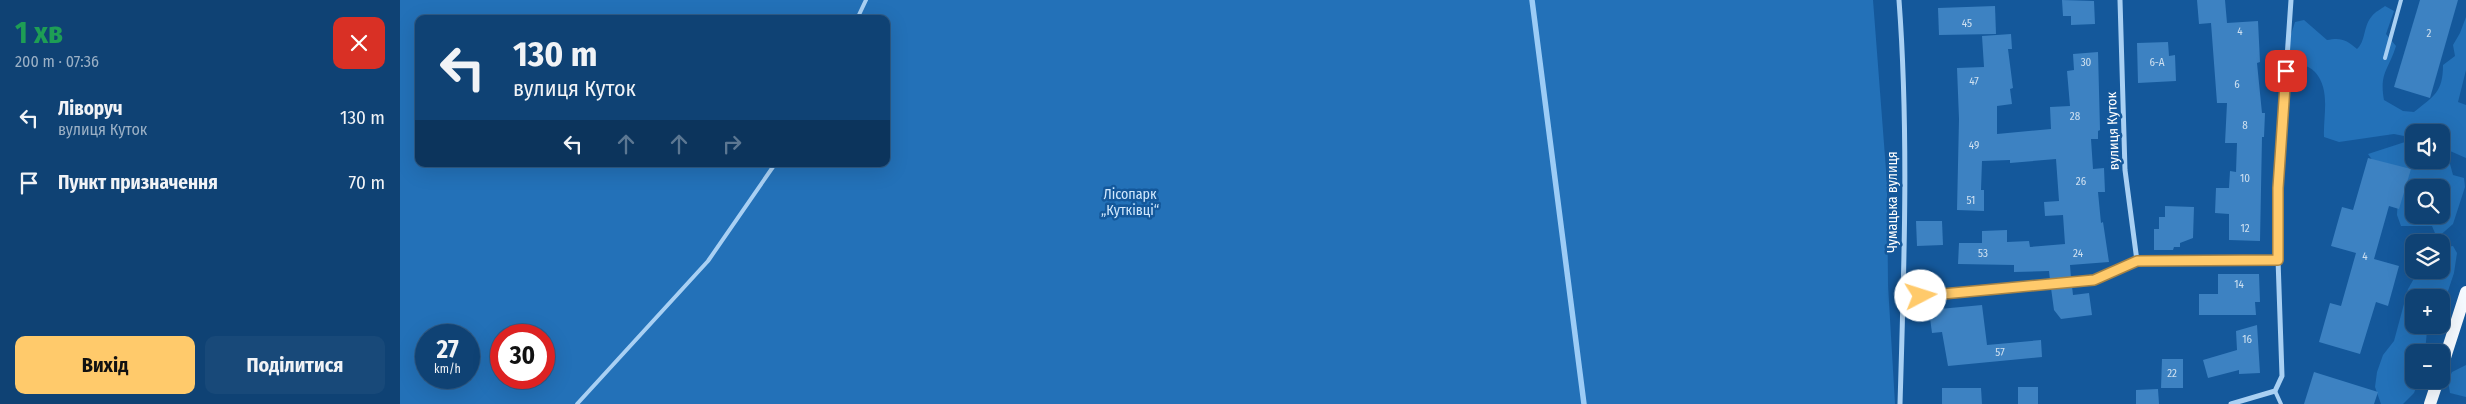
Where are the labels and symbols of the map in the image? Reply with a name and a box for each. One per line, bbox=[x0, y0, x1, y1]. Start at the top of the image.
house number: 45 bbox=[1962, 17, 1972, 30]
house number: 4 bbox=[2237, 25, 2243, 38]
house number: 2 bbox=[2427, 27, 2432, 40]
pin bbox=[2265, 50, 2307, 92]
house number: 30 bbox=[2081, 56, 2092, 69]
house number: 6-А bbox=[2149, 56, 2165, 69]
house number: 47 bbox=[1969, 75, 1979, 88]
house number: 6 bbox=[2234, 78, 2240, 91]
street label: вулиця Куток bbox=[2103, 91, 2123, 170]
house number: 28 bbox=[2070, 110, 2081, 123]
house number: 8 bbox=[2242, 119, 2248, 132]
house number: 49 bbox=[1969, 139, 1979, 152]
street label: Чумацька вулиця bbox=[1884, 151, 1901, 253]
house number: 10 bbox=[2240, 172, 2250, 185]
house number: 26 bbox=[2076, 175, 2087, 188]
park label: Лісопарк „Кутківці“ bbox=[1101, 186, 1159, 219]
house number: 51 bbox=[1967, 194, 1975, 207]
house number: 12 bbox=[2240, 222, 2250, 235]
house number: 53 bbox=[1978, 247, 1988, 260]
house number: 24 bbox=[2073, 247, 2084, 260]
house number: 4 bbox=[2362, 250, 2368, 263]
position arrow bbox=[1894, 269, 1946, 321]
house number: 14 bbox=[2234, 278, 2244, 291]
speed limit sign: 30 bbox=[490, 324, 555, 389]
house number: 16 bbox=[2242, 333, 2252, 346]
house number: 57 bbox=[1995, 346, 2005, 359]
house number: 22 bbox=[2167, 367, 2177, 380]

